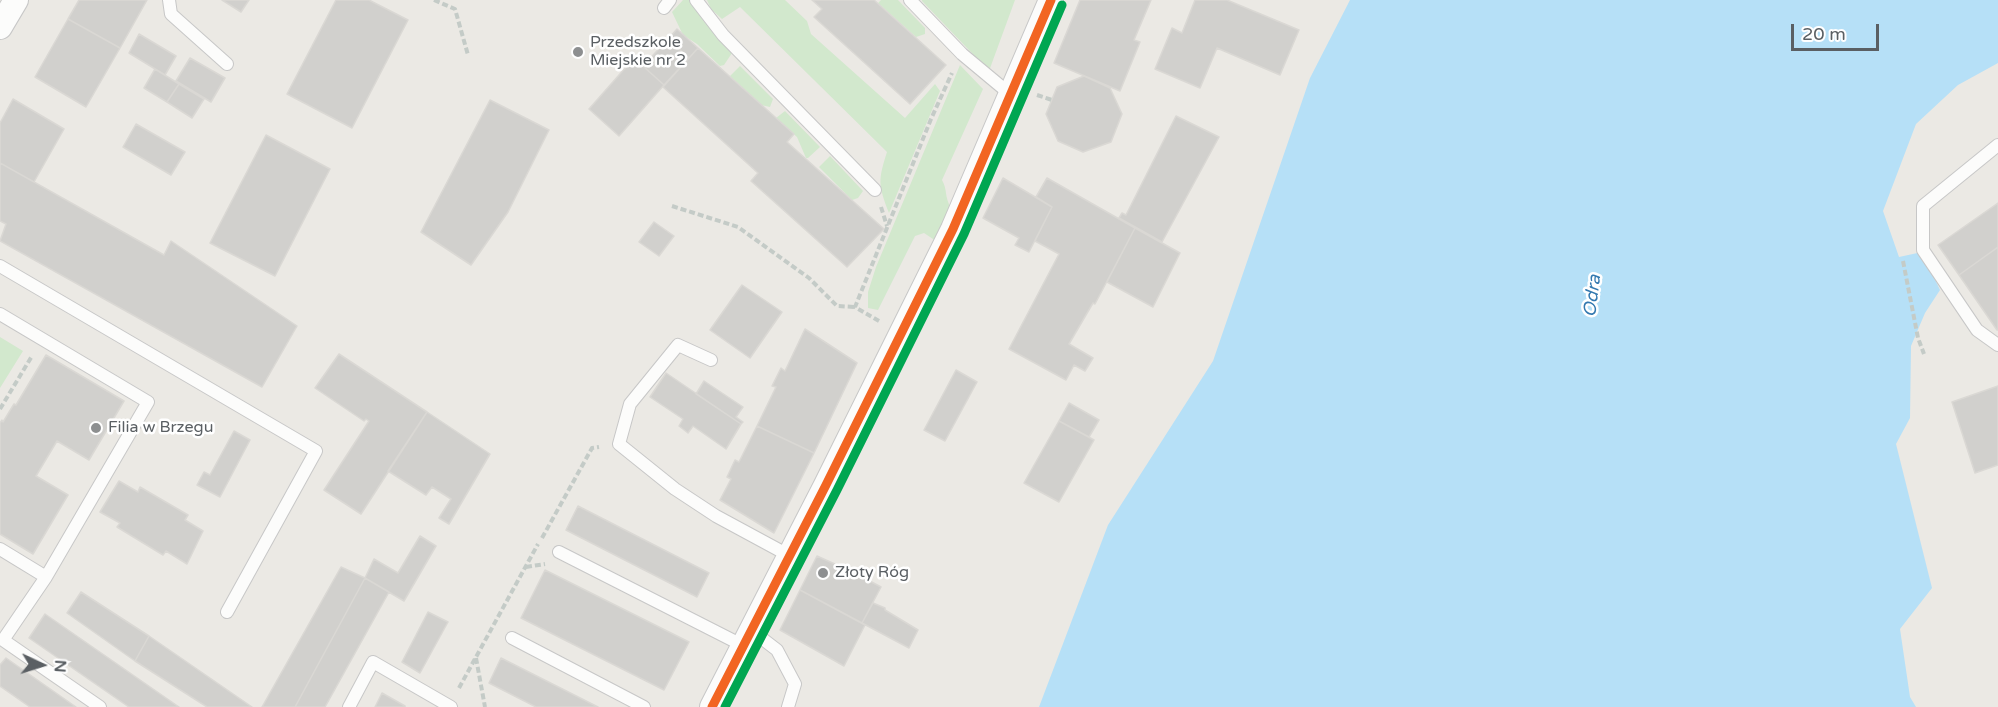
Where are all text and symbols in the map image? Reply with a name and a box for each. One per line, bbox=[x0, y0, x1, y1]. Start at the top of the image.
scale bar bbox=[1794, 12, 1882, 50]
text: 20 m bbox=[1802, 23, 1846, 45]
place label: Przedszkole Miejskie nr 2 bbox=[590, 33, 686, 71]
marker: Przedszkole Miejskie nr 2 bbox=[571, 45, 585, 59]
water label: Odra bbox=[1580, 274, 1606, 318]
place label: Filia w Brzegu bbox=[108, 418, 213, 438]
marker: Filia w Brzegu bbox=[89, 421, 103, 435]
place label: Złoty Róg bbox=[835, 563, 909, 583]
marker: Złoty Róg bbox=[816, 566, 830, 580]
north arrow bbox=[12, 635, 72, 695]
text: N bbox=[50, 659, 70, 673]

